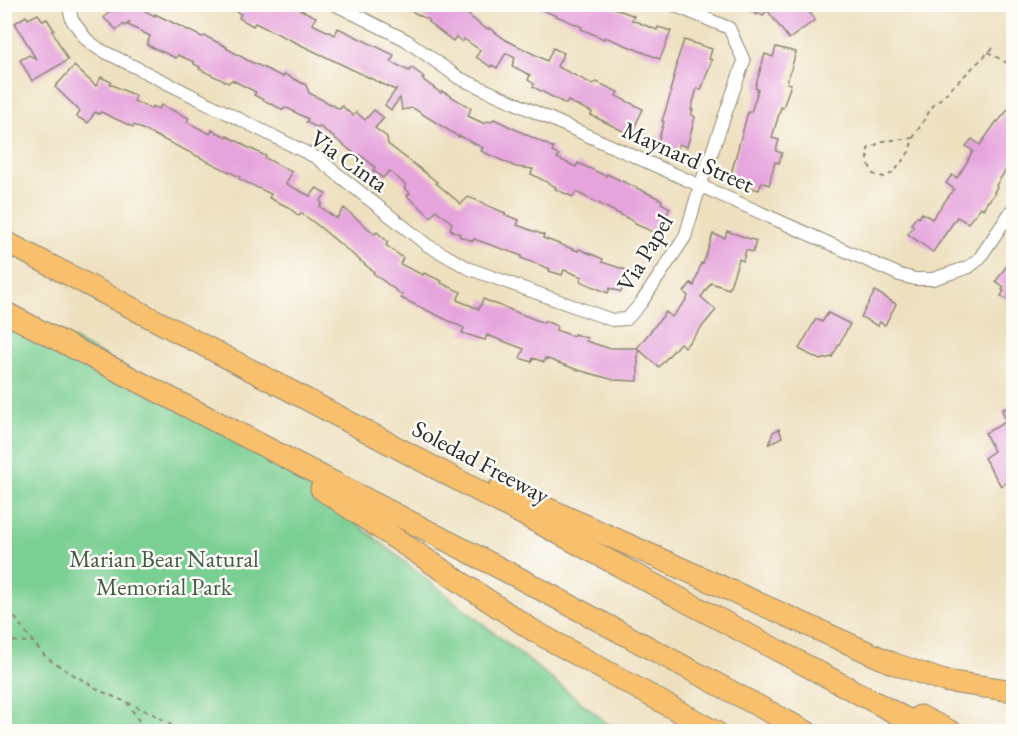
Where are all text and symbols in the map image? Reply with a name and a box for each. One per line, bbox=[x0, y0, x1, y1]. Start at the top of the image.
street label: Maynard Street bbox=[618, 114, 759, 200]
street label: Via Cinta bbox=[304, 122, 395, 199]
street label: Via Papel bbox=[609, 208, 680, 297]
street label: Soledad Freeway bbox=[407, 412, 556, 511]
park label: Marian Bear Natural Memorial Park bbox=[69, 543, 259, 602]

